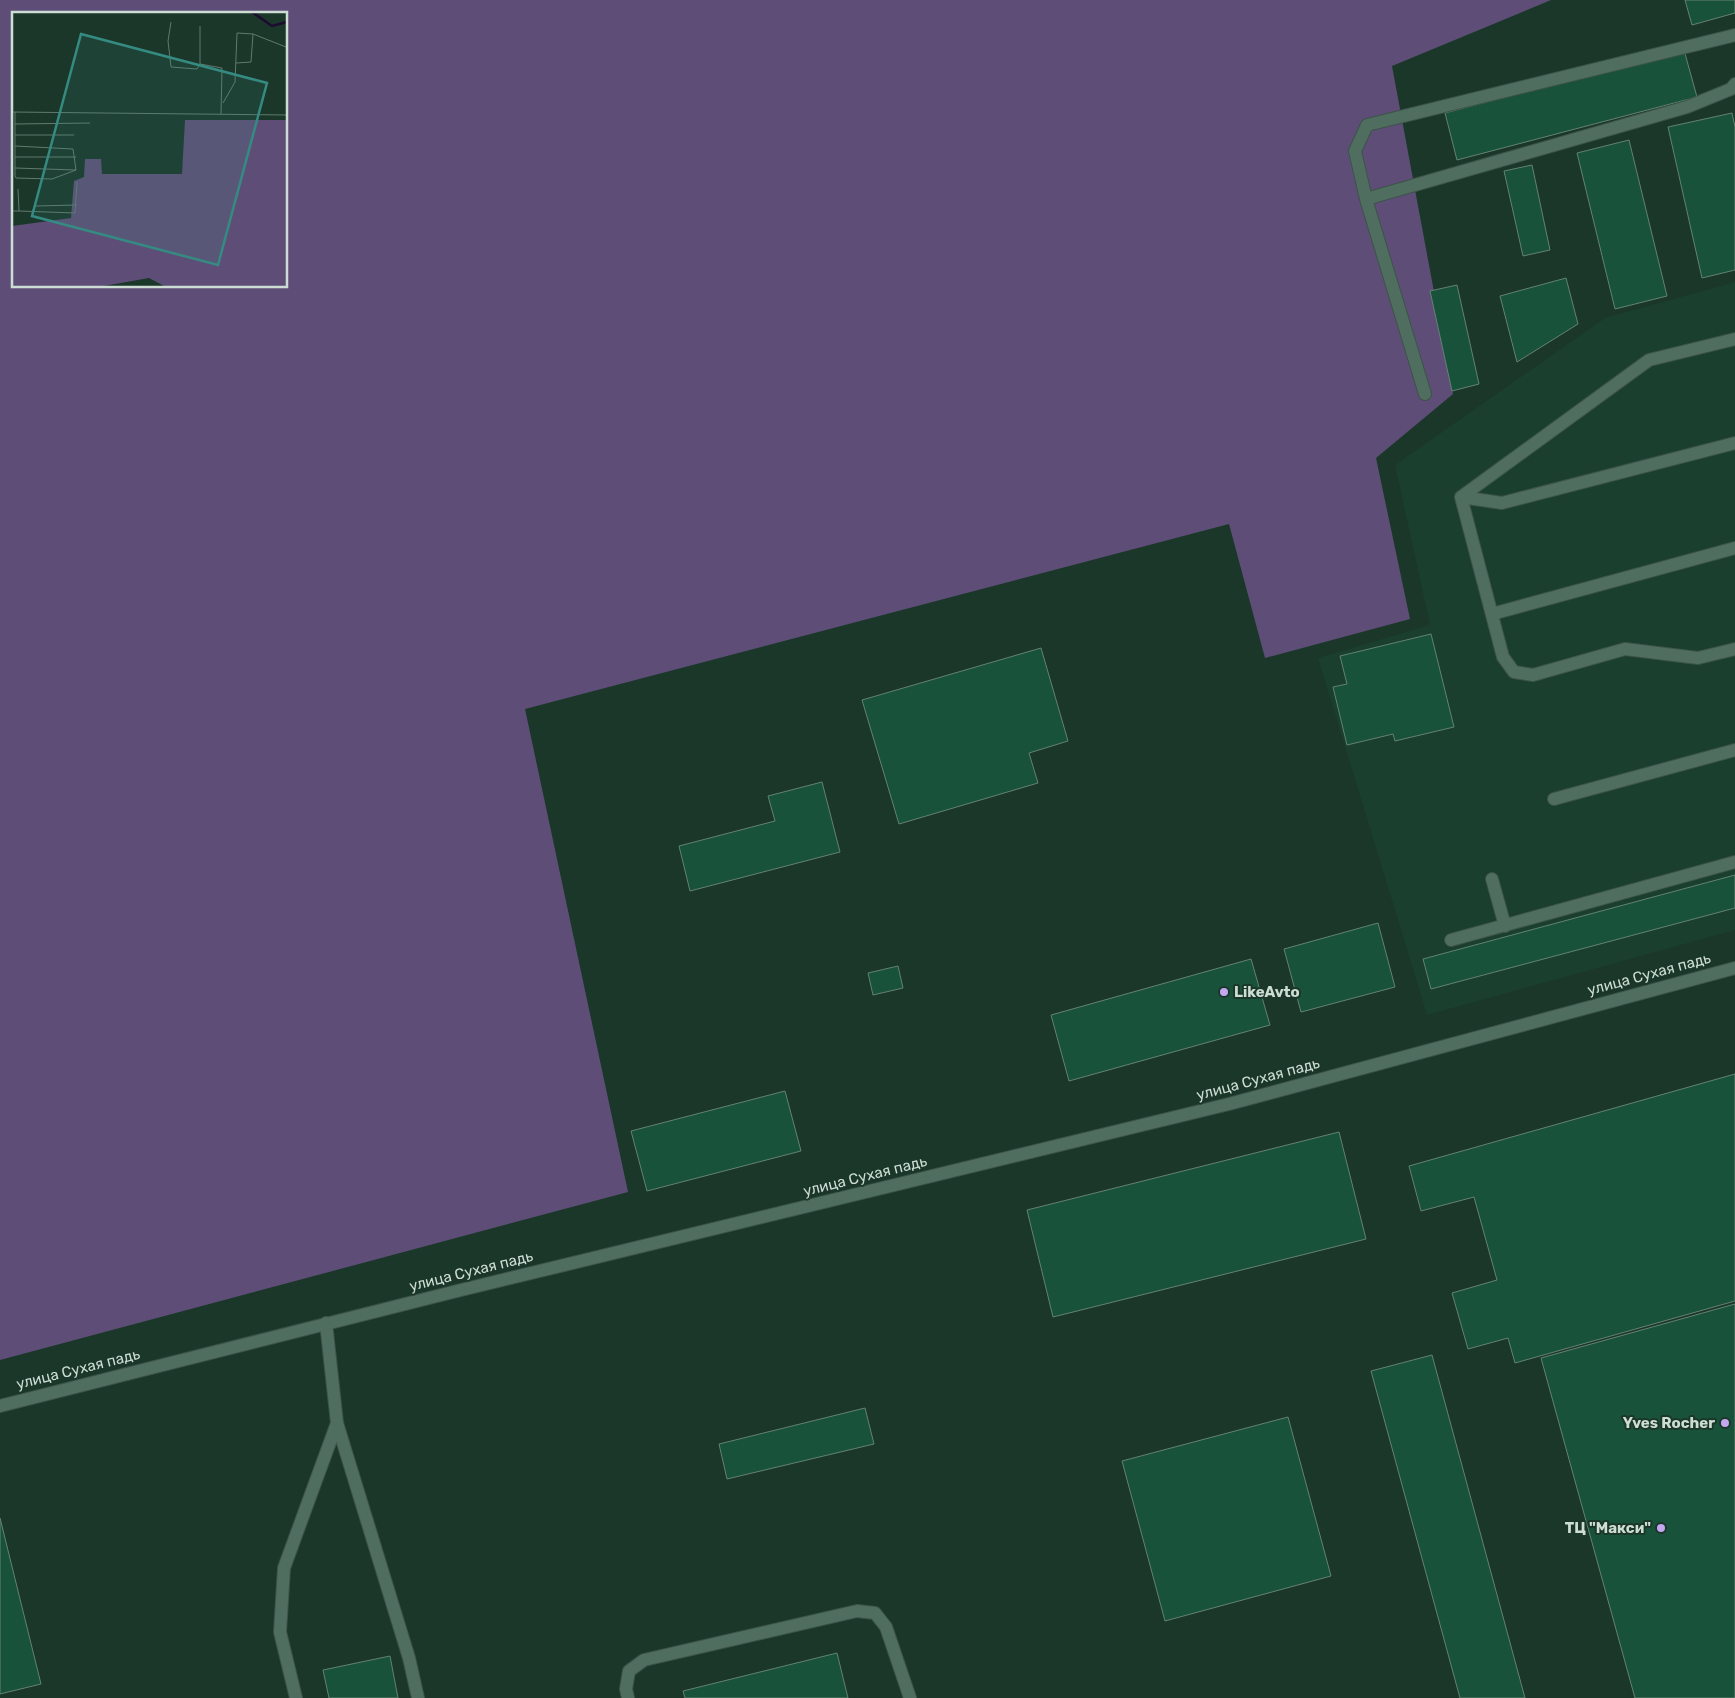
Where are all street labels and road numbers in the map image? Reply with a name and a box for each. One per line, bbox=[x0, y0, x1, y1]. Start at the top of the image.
street label: улица Сухая падь bbox=[1585, 949, 1713, 999]
street label: улица Сухая падь bbox=[1194, 1054, 1322, 1104]
street label: улица Сухая падь bbox=[801, 1152, 929, 1200]
street label: улица Сухая падь bbox=[407, 1247, 535, 1295]
street label: улица Сухая падь bbox=[14, 1345, 142, 1393]

